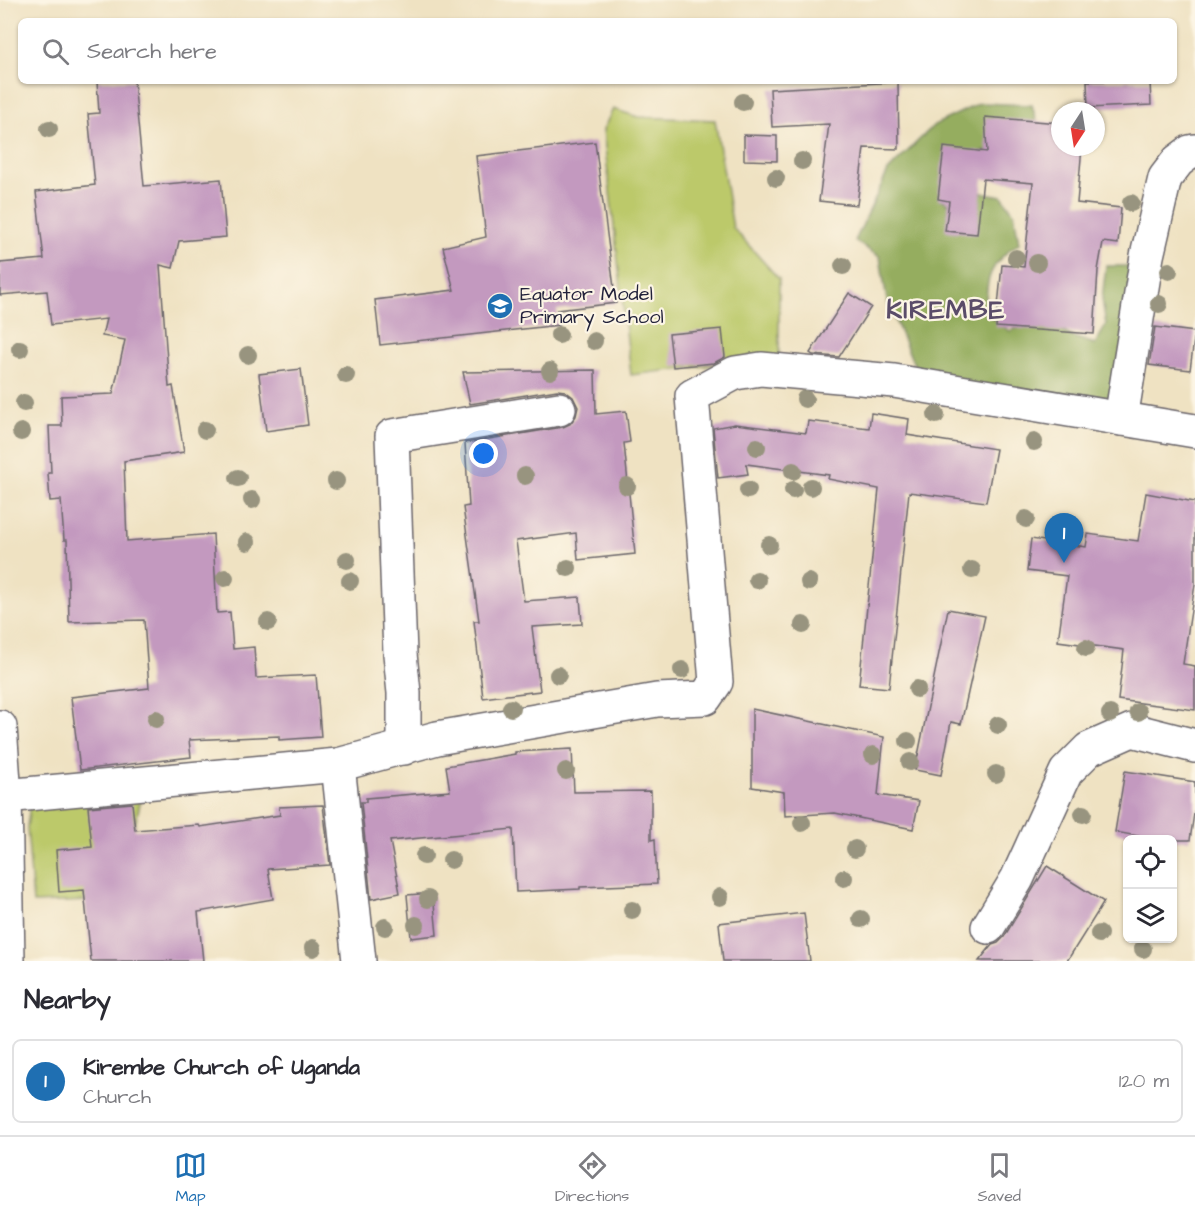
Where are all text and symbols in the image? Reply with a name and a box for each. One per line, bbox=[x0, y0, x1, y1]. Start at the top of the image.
search box bbox=[18, 18, 1177, 84]
icon: search bbox=[39, 35, 72, 68]
text: Search here bbox=[87, 36, 217, 67]
north arrow bbox=[1051, 102, 1105, 156]
place label: Equator Model Primary School bbox=[520, 280, 664, 332]
school or university icon: Equator Model Primary School bbox=[485, 291, 515, 321]
district label: KIREMBE bbox=[886, 292, 1006, 328]
your location bbox=[469, 439, 498, 468]
pin: 1 bbox=[1044, 514, 1084, 563]
map controls bbox=[1123, 835, 1177, 943]
button: locate bbox=[1123, 835, 1177, 889]
button: layers bbox=[1123, 889, 1177, 943]
text: Nearby bbox=[24, 982, 111, 1018]
text: Kirembe Church of Uganda bbox=[83, 1052, 360, 1083]
text: 1 bbox=[44, 1067, 47, 1095]
text: 120 m bbox=[1119, 1067, 1169, 1095]
text: Church bbox=[83, 1083, 151, 1111]
tab: Map bbox=[174, 1149, 207, 1207]
tab: Directions bbox=[555, 1149, 629, 1207]
tab: Saved bbox=[977, 1149, 1021, 1207]

